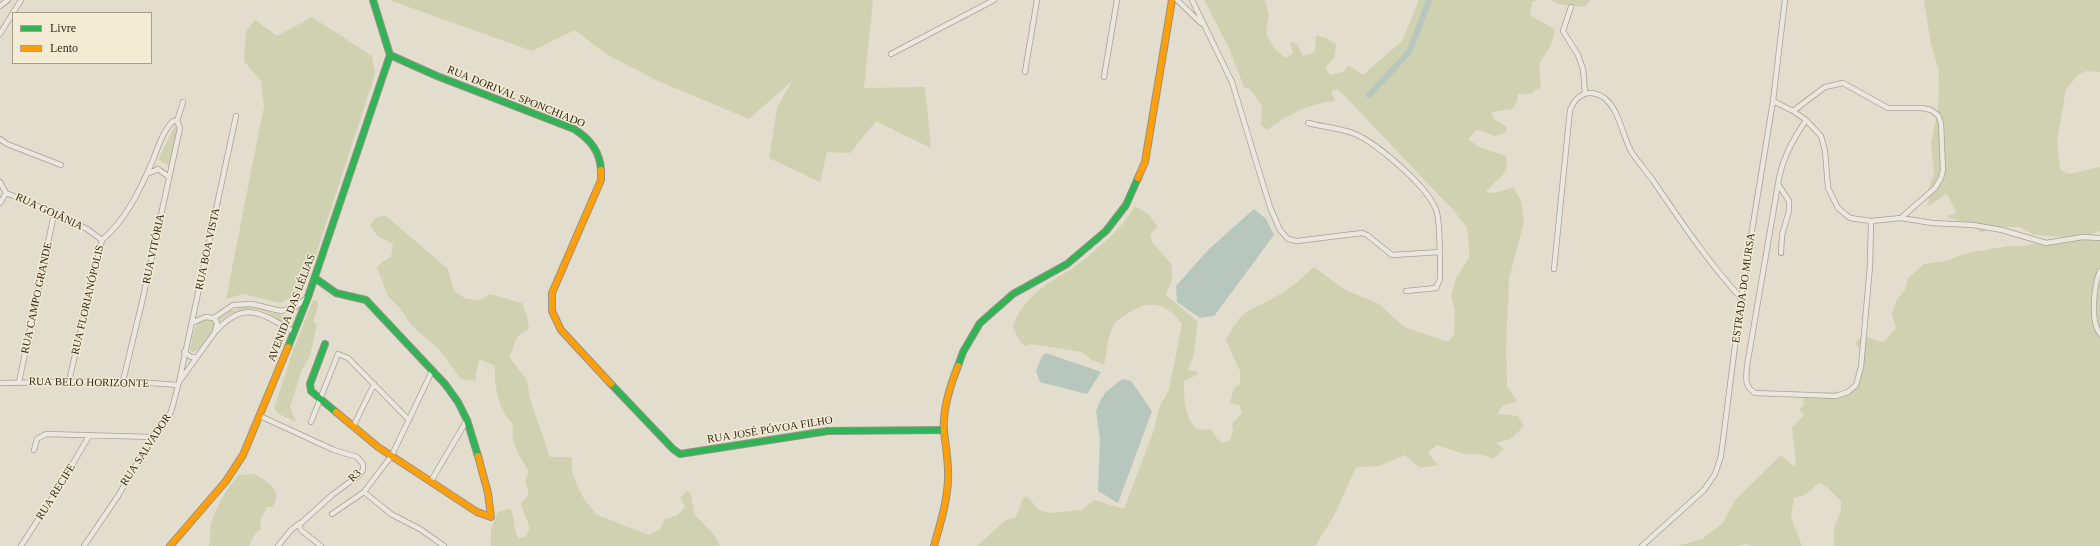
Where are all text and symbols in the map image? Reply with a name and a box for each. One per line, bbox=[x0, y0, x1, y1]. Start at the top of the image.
legend bbox=[12, 12, 152, 64]
text: Livre bbox=[50, 21, 76, 35]
text: Lento bbox=[50, 41, 78, 55]
street label: RUA DORIVAL SPONCHIADO bbox=[445, 63, 587, 131]
street label: RUA GOIÂNIA bbox=[13, 191, 85, 233]
street label: RUA BOA VISTA bbox=[193, 207, 223, 291]
street label: RUA VITÓRIA bbox=[140, 213, 168, 285]
street label: ESTRADA DO MURSA bbox=[1730, 232, 1758, 344]
street label: RUA CAMPO GRANDE bbox=[19, 241, 55, 355]
street label: RUA FLORIANÓPOLIS bbox=[69, 244, 107, 356]
street label: AVENIDA DAS LÉLIAS bbox=[265, 252, 319, 364]
street label: RUA BELO HORIZONTE bbox=[29, 375, 149, 391]
street label: RUA SALVADOR bbox=[118, 411, 174, 489]
street label: RUA JOSÉ PÓVOA FILHO bbox=[706, 414, 834, 446]
street label: RUA RECIFE bbox=[33, 461, 79, 523]
street label: R3 bbox=[346, 467, 364, 485]

